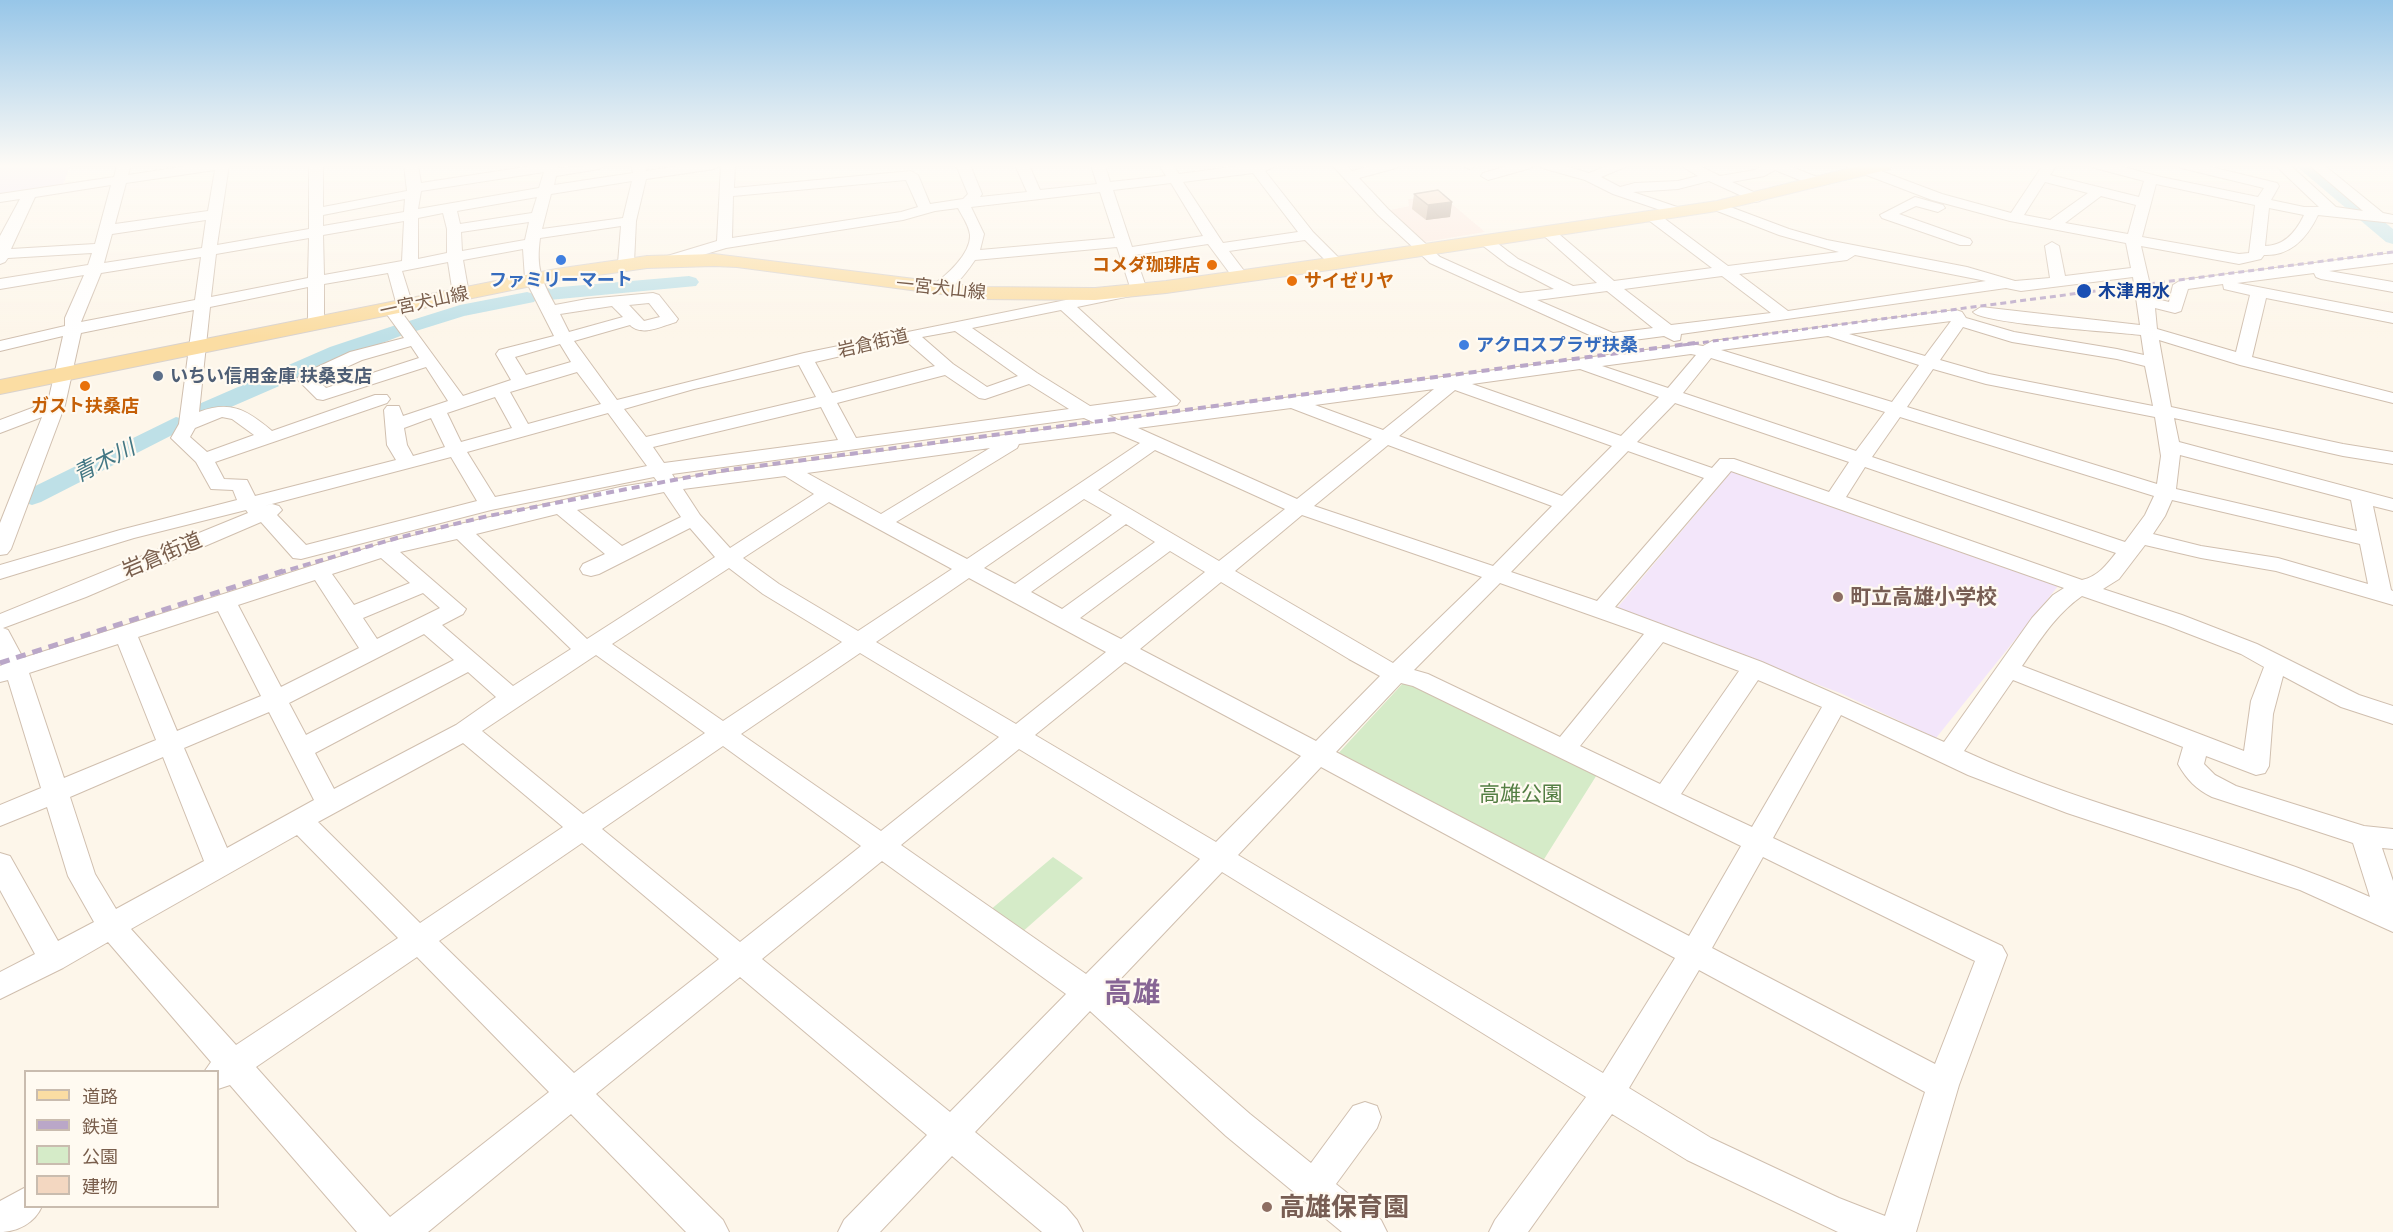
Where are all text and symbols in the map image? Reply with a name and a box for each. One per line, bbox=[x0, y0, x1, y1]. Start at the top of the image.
marker: ファミリーマート bbox=[554, 253, 568, 267]
place label: コメダ珈琲店 bbox=[1092, 254, 1200, 276]
marker: コメダ珈琲店 bbox=[1205, 258, 1219, 272]
place label: ファミリーマート bbox=[489, 269, 633, 291]
place label: サイゼリヤ bbox=[1304, 270, 1394, 292]
street label: 一宮犬山線 bbox=[895, 273, 987, 303]
marker: サイゼリヤ bbox=[1285, 274, 1299, 288]
place label: 木津用水 bbox=[2098, 280, 2170, 302]
street label: 一宮犬山線 bbox=[378, 282, 470, 322]
marker: 木津用水 bbox=[2075, 282, 2093, 300]
street label: 岩倉街道 bbox=[835, 324, 911, 362]
place label: アクロスプラザ扶桑 bbox=[1476, 334, 1638, 356]
marker: アクロスプラザ扶桑 bbox=[1457, 338, 1471, 352]
place label: いちい信用金庫 扶桑支店 bbox=[170, 365, 372, 387]
marker: いちい信用金庫 扶桑支店 bbox=[151, 369, 165, 383]
marker: ガスト扶桑店 bbox=[78, 379, 92, 393]
place label: ガスト扶桑店 bbox=[31, 395, 139, 417]
water label: 青木川 bbox=[69, 434, 139, 488]
street label: 岩倉街道 bbox=[118, 527, 206, 583]
place label: 町立高雄小学校 bbox=[1850, 584, 1997, 610]
marker: 町立高雄小学校 bbox=[1831, 590, 1845, 604]
park label: 高雄公園 bbox=[1479, 781, 1563, 807]
district label: 高雄 bbox=[1104, 976, 1160, 1010]
legend bbox=[24, 1070, 219, 1208]
text: 道路 bbox=[82, 1085, 118, 1107]
text: 鉄道 bbox=[82, 1115, 118, 1137]
text: 公園 bbox=[82, 1145, 118, 1167]
text: 建物 bbox=[82, 1175, 118, 1197]
place label: 高雄保育園 bbox=[1279, 1191, 1409, 1223]
marker: 高雄保育園 bbox=[1260, 1200, 1274, 1214]

